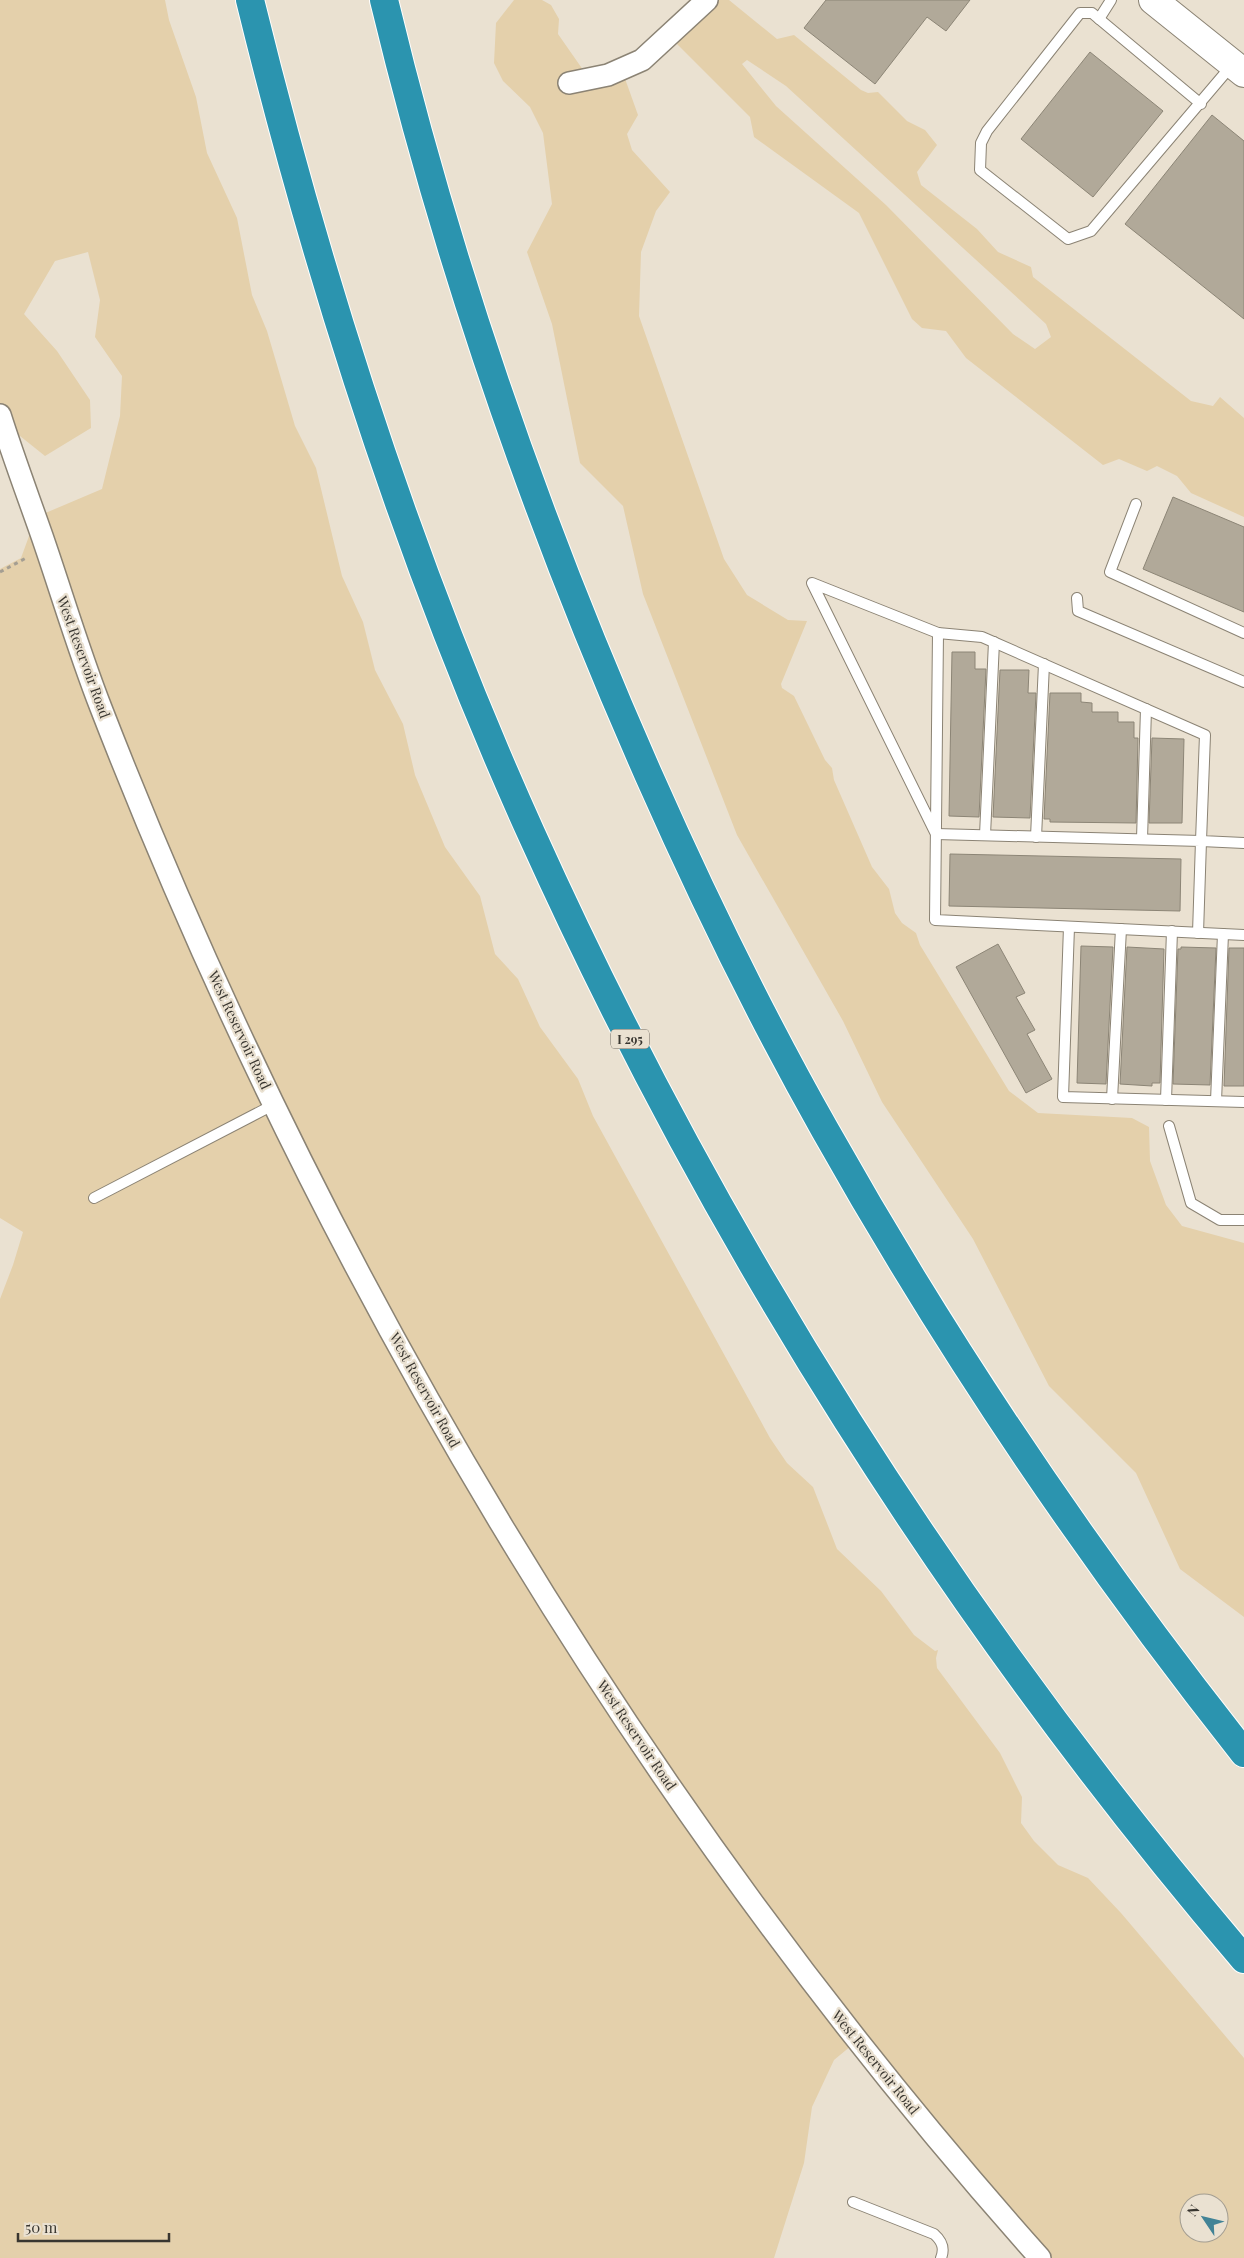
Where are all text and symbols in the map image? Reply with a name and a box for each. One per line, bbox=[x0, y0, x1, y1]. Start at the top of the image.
street label: West Reservoir Road bbox=[53, 592, 115, 721]
street label: West Reservoir Road bbox=[204, 967, 276, 1092]
road number: I 295 bbox=[611, 1030, 649, 1048]
street label: West Reservoir Road bbox=[385, 1328, 465, 1451]
street label: West Reservoir Road bbox=[593, 1675, 681, 1794]
street label: West Reservoir Road bbox=[827, 2005, 924, 2118]
north arrow bbox=[1179, 2193, 1229, 2243]
text: N bbox=[1182, 2201, 1204, 2220]
scale bar bbox=[18, 2210, 169, 2242]
text: 50 m bbox=[25, 2217, 58, 2237]

